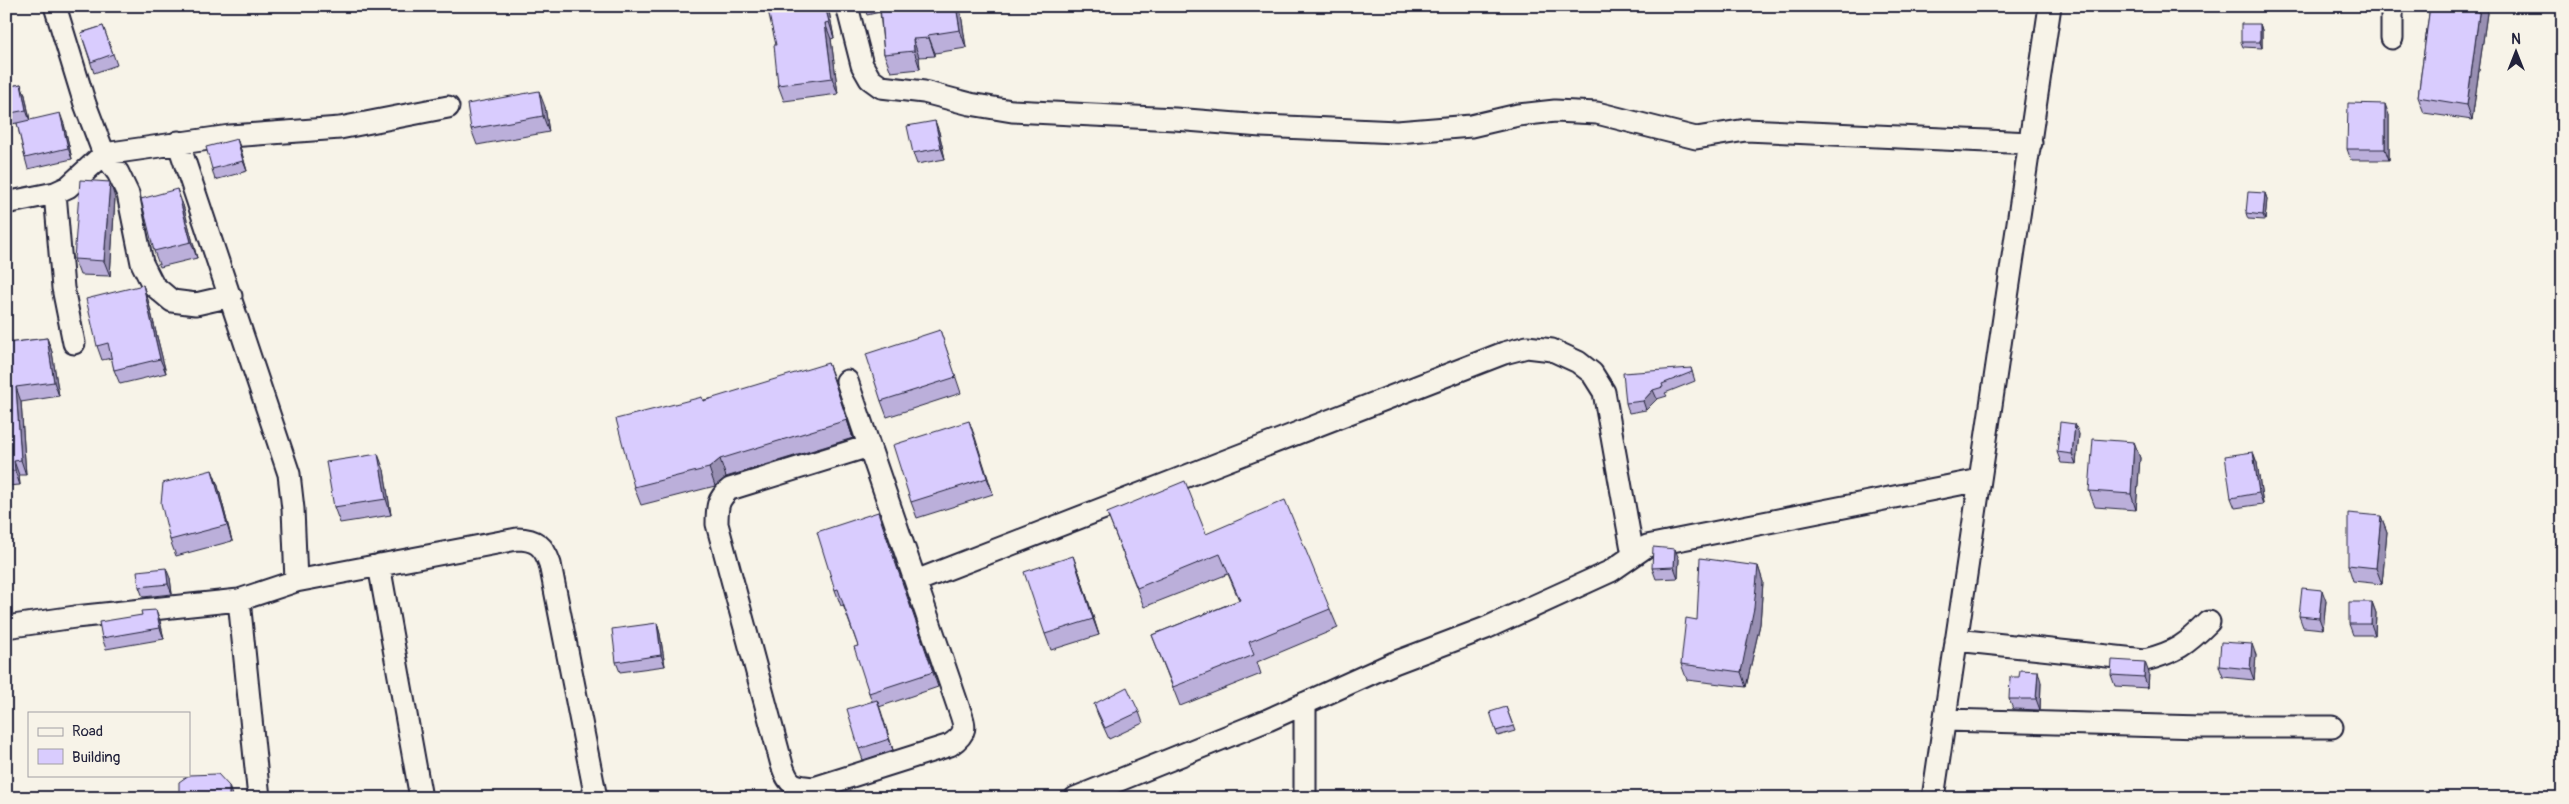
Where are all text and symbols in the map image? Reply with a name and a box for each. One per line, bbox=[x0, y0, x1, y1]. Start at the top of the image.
north arrow bbox=[2492, 28, 2542, 78]
text: N bbox=[2511, 31, 2521, 48]
legend bbox=[28, 712, 190, 776]
text: Road bbox=[72, 722, 103, 741]
text: Building bbox=[72, 748, 120, 767]

